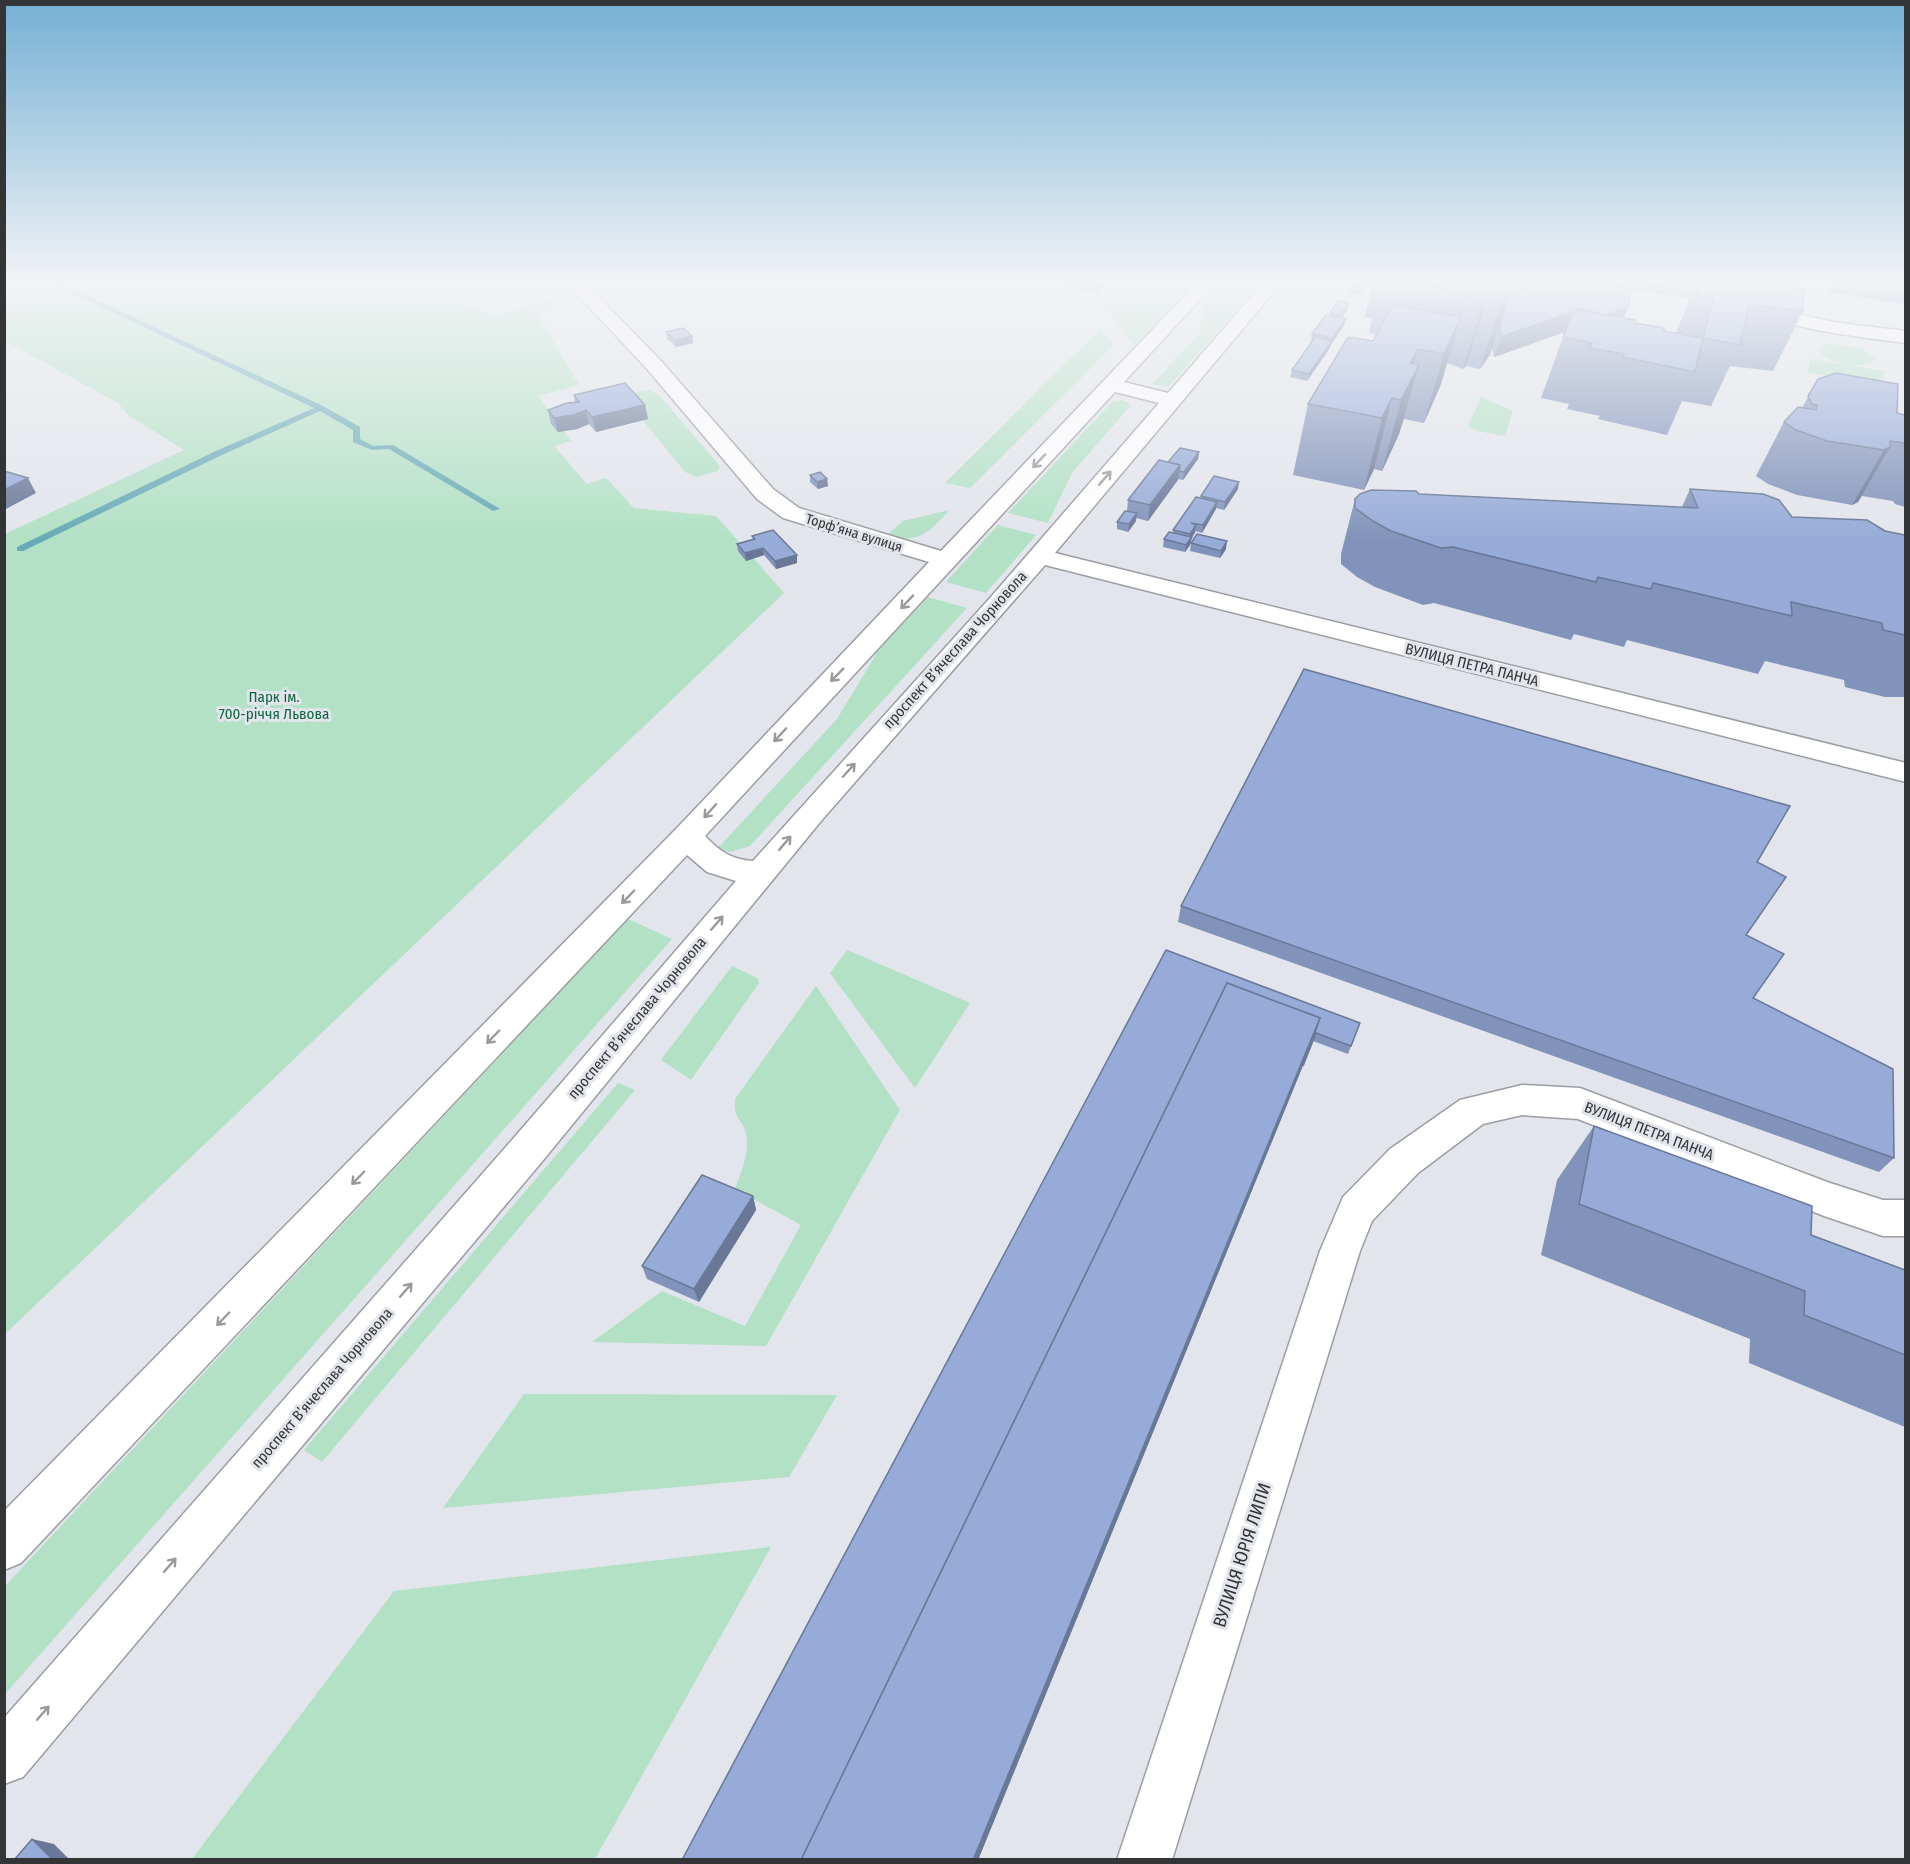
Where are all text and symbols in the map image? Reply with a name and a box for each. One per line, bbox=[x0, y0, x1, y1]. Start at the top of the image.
one-way arrow bbox=[1032, 453, 1046, 468]
one-way arrow bbox=[1098, 471, 1112, 486]
street label: Торфʼяна вулиця bbox=[804, 510, 904, 556]
street label: проспект Вʼячеслава Чорновола bbox=[879, 567, 1031, 733]
one-way arrow bbox=[900, 595, 914, 610]
street label: ВУЛИЦЯ ПЕТРА ПАНЧА bbox=[1403, 640, 1541, 690]
one-way arrow bbox=[830, 667, 845, 682]
park label: Парк ім. 700-річчя Львова bbox=[219, 688, 329, 723]
one-way arrow bbox=[773, 727, 787, 742]
one-way arrow bbox=[842, 763, 856, 778]
one-way arrow bbox=[703, 803, 717, 818]
one-way arrow bbox=[778, 835, 791, 851]
one-way arrow bbox=[620, 889, 635, 904]
one-way arrow bbox=[710, 915, 723, 931]
street label: проспект Вʼячеслава Чорновола bbox=[564, 933, 710, 1103]
one-way arrow bbox=[485, 1030, 500, 1045]
street label: ВУЛИЦЯ ПЕТРА ПАНЧА bbox=[1582, 1098, 1716, 1164]
one-way arrow bbox=[351, 1170, 365, 1185]
one-way arrow bbox=[400, 1282, 413, 1298]
street label: проспект Вʼячеслава Чорновола bbox=[248, 1304, 396, 1472]
one-way arrow bbox=[215, 1311, 230, 1326]
street label: ВУЛИЦЯ ЮРІЯ ЛИПИ bbox=[1208, 1480, 1276, 1630]
one-way arrow bbox=[163, 1557, 176, 1573]
one-way arrow bbox=[36, 1705, 49, 1721]

